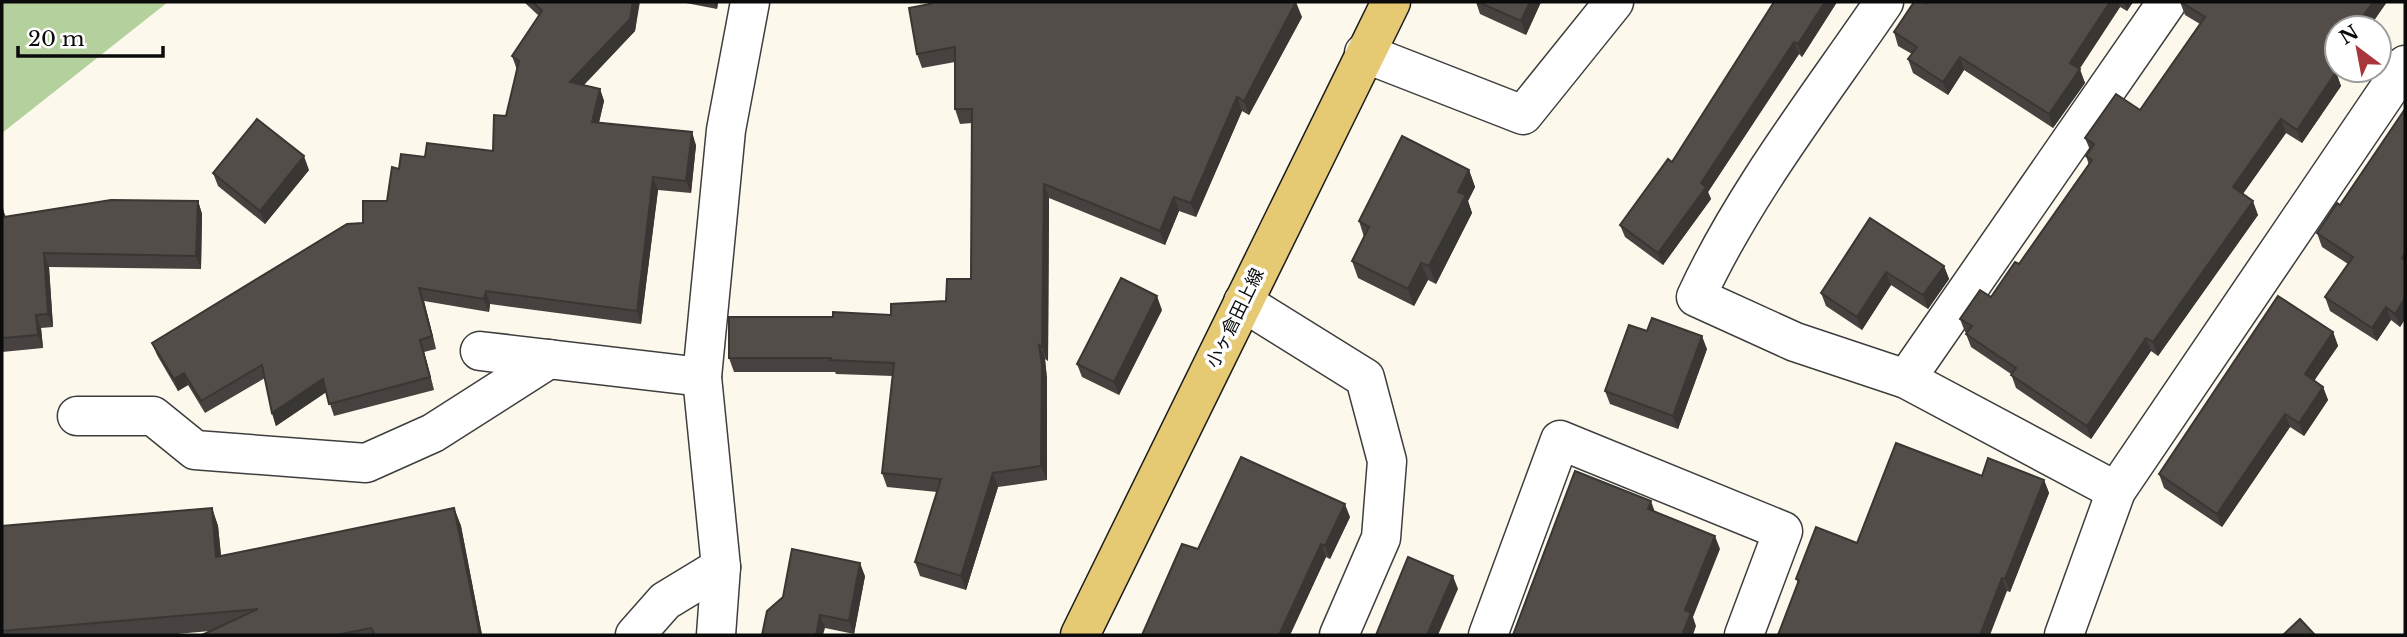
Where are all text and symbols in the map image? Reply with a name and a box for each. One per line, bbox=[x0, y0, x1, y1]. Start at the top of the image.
scale bar bbox=[18, 14, 163, 58]
north arrow bbox=[2323, 14, 2393, 84]
text: N bbox=[2336, 20, 2363, 49]
text: 20 m bbox=[28, 26, 85, 52]
street label: 小ヶ倉田上線 bbox=[1201, 265, 1269, 371]

